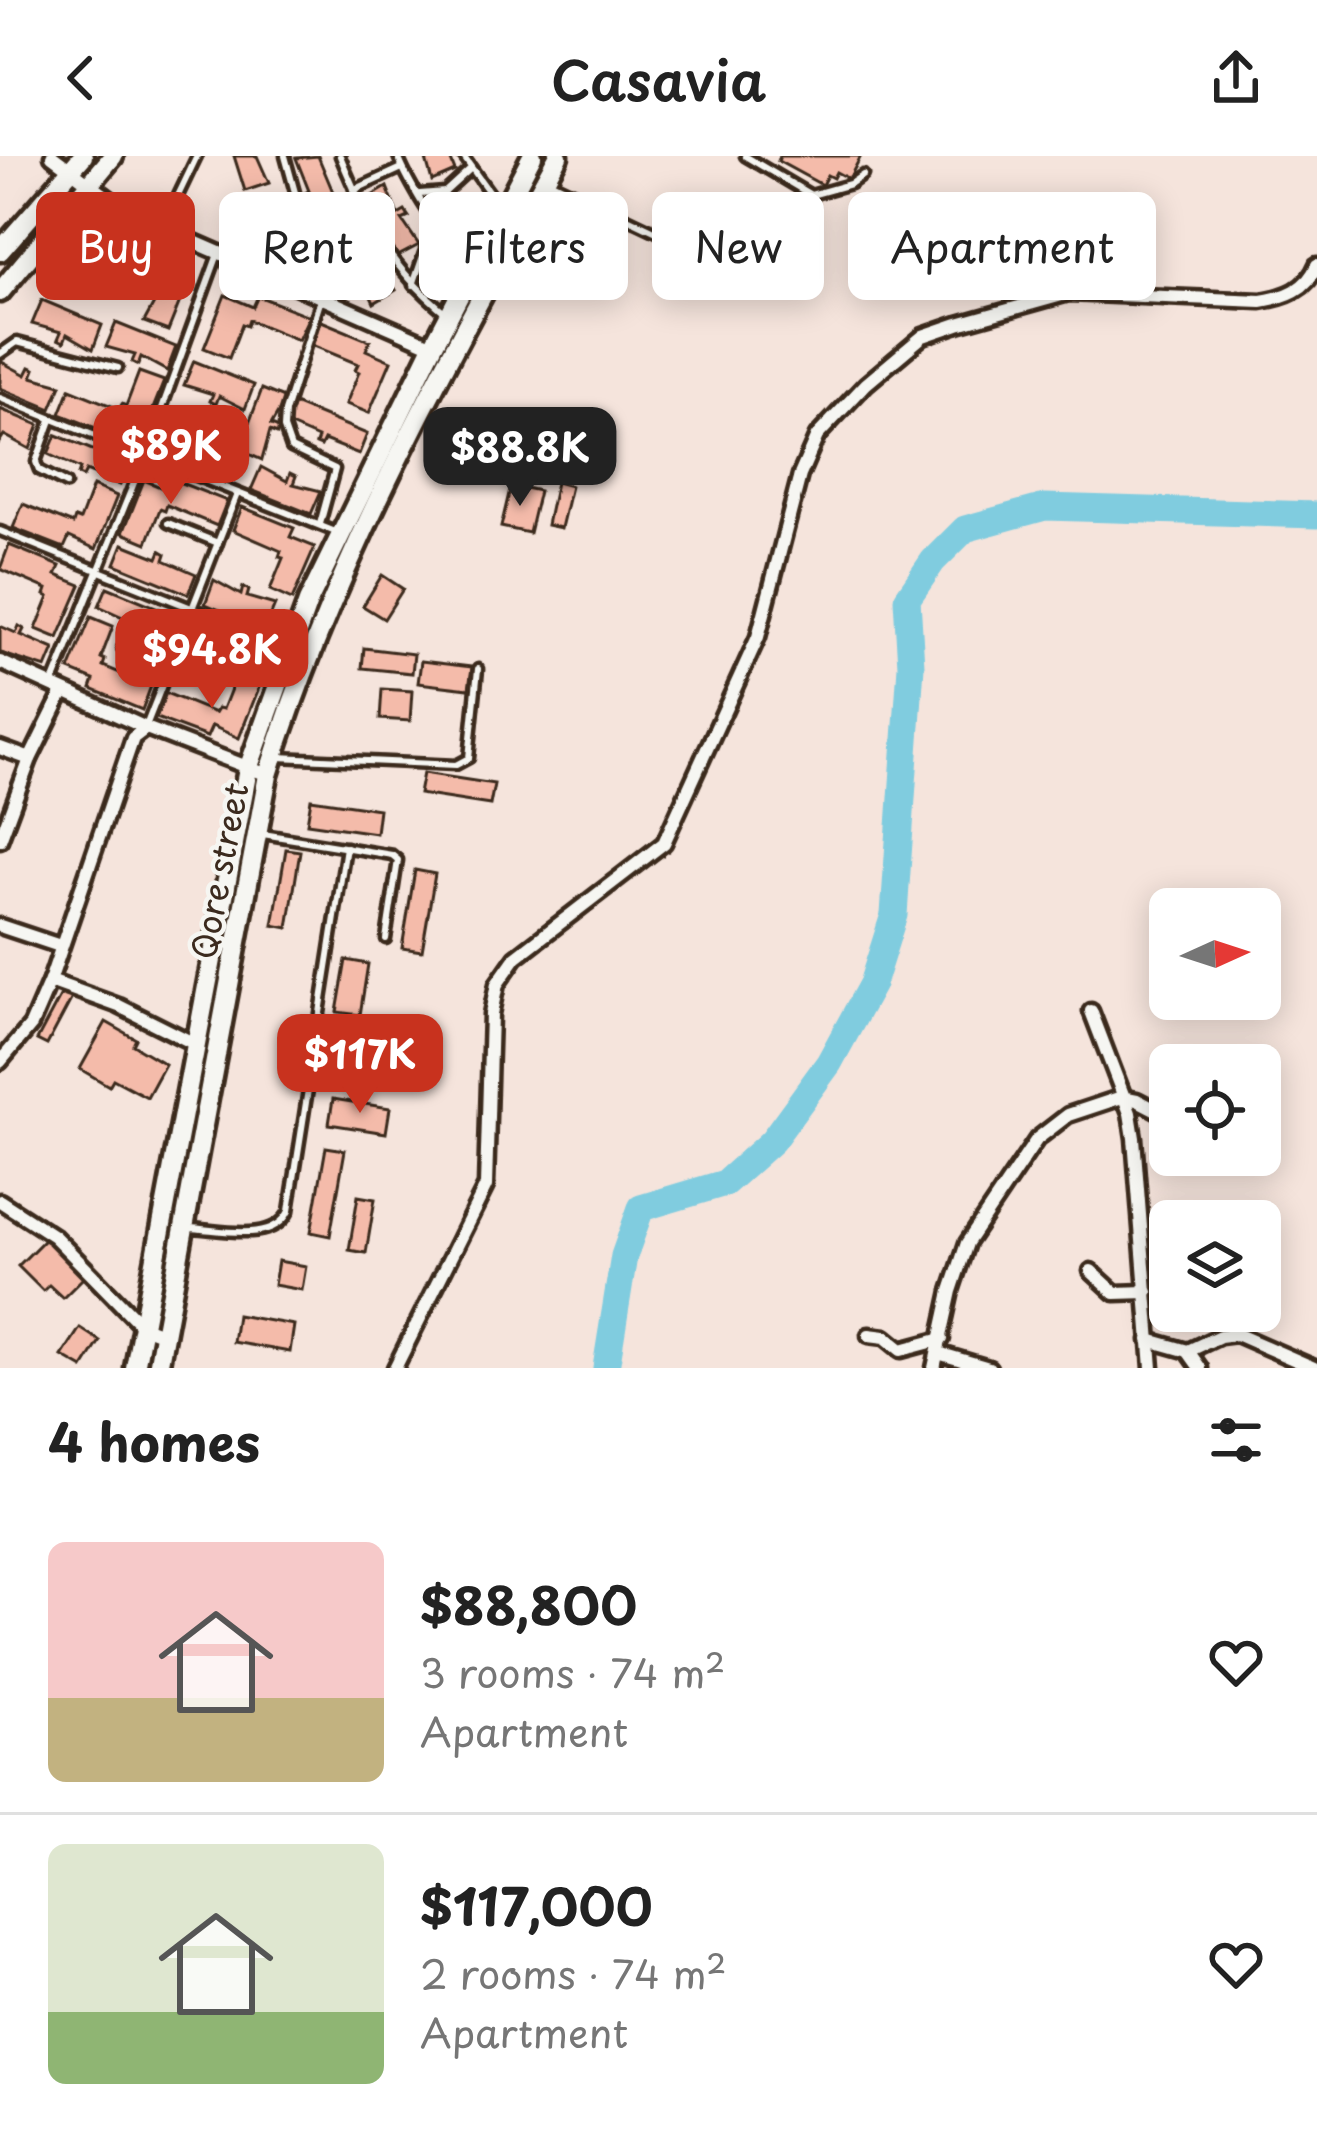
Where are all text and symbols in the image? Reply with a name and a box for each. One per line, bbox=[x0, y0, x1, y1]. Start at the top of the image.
text: Casavia bbox=[551, 38, 766, 119]
icon: back bbox=[48, 45, 114, 111]
icon: share bbox=[1203, 45, 1269, 111]
chip: Buy bbox=[36, 192, 195, 300]
chip: Rent bbox=[219, 192, 395, 300]
chip: Filters bbox=[419, 192, 628, 300]
chip: New bbox=[652, 192, 824, 300]
chip: Apartment bbox=[848, 192, 1156, 300]
pin: $89K bbox=[100, 405, 242, 507]
pin: $88.8K bbox=[422, 407, 618, 509]
text: $89K bbox=[120, 414, 222, 473]
text: $88.8K bbox=[450, 416, 590, 475]
pin: $94.8K bbox=[114, 609, 310, 711]
text: $94.8K bbox=[142, 618, 282, 677]
street label: Qore street bbox=[176, 778, 260, 963]
north arrow bbox=[1149, 888, 1281, 1020]
map controls bbox=[1149, 888, 1281, 1332]
pin: $117K bbox=[276, 1014, 444, 1116]
text: $117K bbox=[304, 1023, 416, 1082]
button: locate bbox=[1149, 1044, 1281, 1176]
button: layers bbox=[1149, 1200, 1281, 1332]
text: 4 homes bbox=[48, 1402, 260, 1479]
icon: filters bbox=[1203, 1407, 1269, 1473]
text: $88,800 bbox=[420, 1565, 637, 1642]
icon: home bbox=[144, 1590, 288, 1734]
icon: heart bbox=[1203, 1629, 1269, 1695]
text: 3 rooms · 74 m² bbox=[420, 1642, 725, 1701]
text: Apartment bbox=[420, 1701, 628, 1760]
text: $117,000 bbox=[420, 1866, 653, 1943]
icon: home bbox=[144, 1892, 288, 2036]
icon: heart bbox=[1203, 1931, 1269, 1997]
text: 2 rooms · 74 m² bbox=[420, 1943, 727, 2002]
text: Apartment bbox=[420, 2002, 628, 2061]

